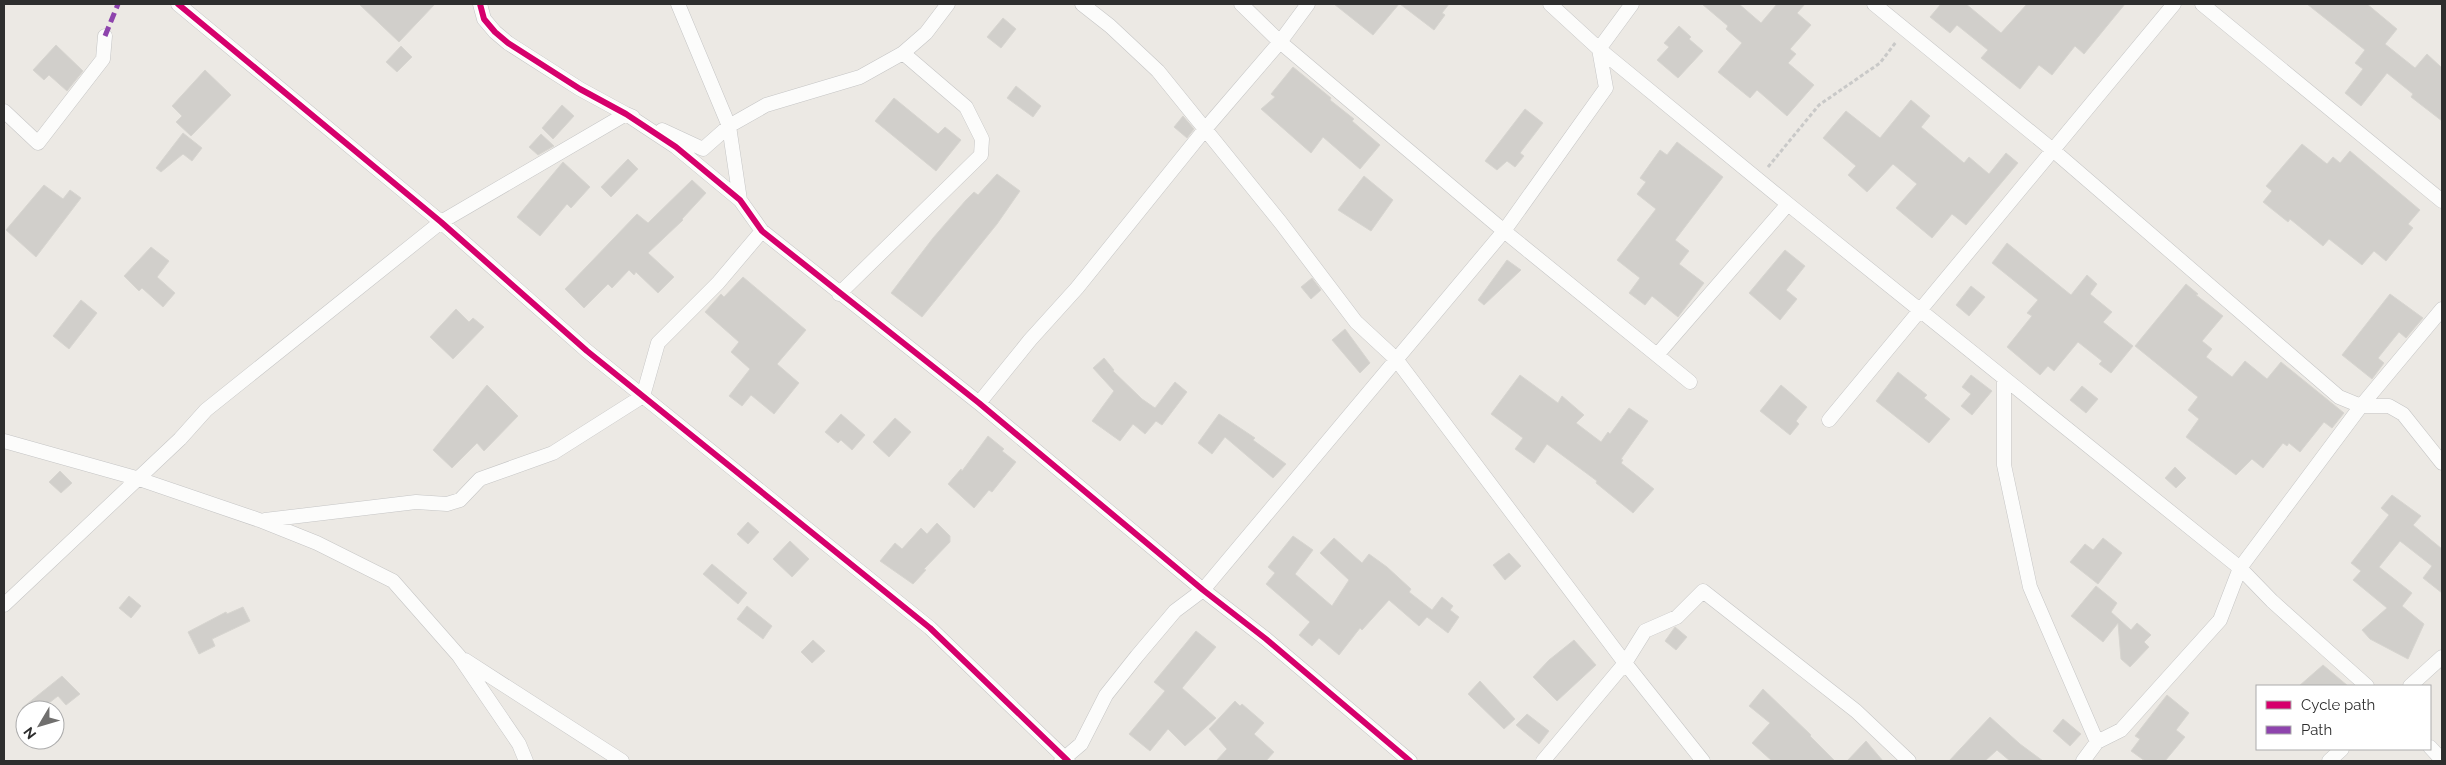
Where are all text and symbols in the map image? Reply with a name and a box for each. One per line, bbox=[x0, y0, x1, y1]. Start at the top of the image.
legend bbox=[2256, 685, 2431, 750]
text: Cycle path bbox=[2301, 696, 2375, 714]
north arrow bbox=[15, 700, 65, 750]
text: Path bbox=[2301, 721, 2332, 739]
text: N bbox=[20, 724, 39, 742]

